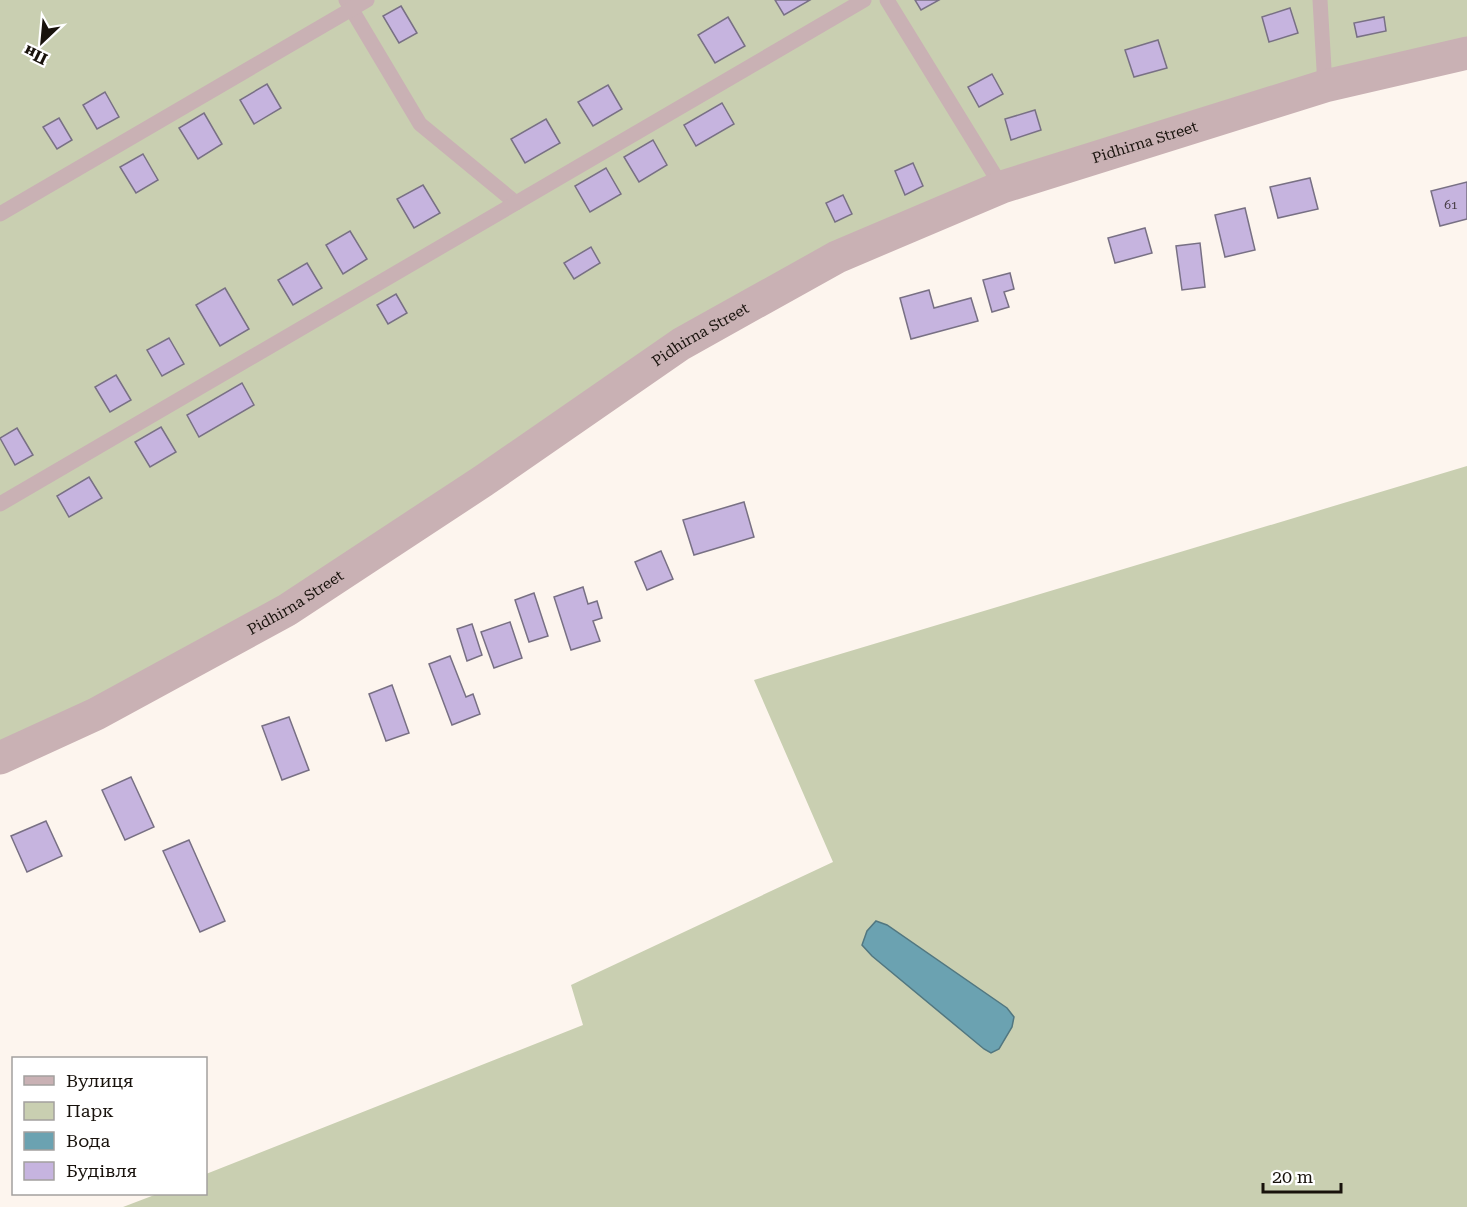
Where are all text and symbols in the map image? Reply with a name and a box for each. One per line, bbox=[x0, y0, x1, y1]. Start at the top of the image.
north arrow bbox=[12, 12, 72, 72]
text: Пн bbox=[21, 41, 51, 69]
street label: Pidhirna Street bbox=[1090, 117, 1200, 167]
house number: 61 bbox=[1444, 198, 1458, 212]
street label: Pidhirna Street bbox=[649, 299, 752, 370]
street label: Pidhirna Street bbox=[244, 566, 347, 639]
legend bbox=[12, 1057, 207, 1195]
text: Вулиця bbox=[66, 1070, 133, 1091]
text: Парк bbox=[66, 1100, 114, 1121]
text: Вода bbox=[66, 1130, 110, 1151]
scale bar bbox=[1263, 1156, 1341, 1194]
text: Будівля bbox=[66, 1160, 137, 1181]
text: 20 m bbox=[1272, 1166, 1313, 1187]

